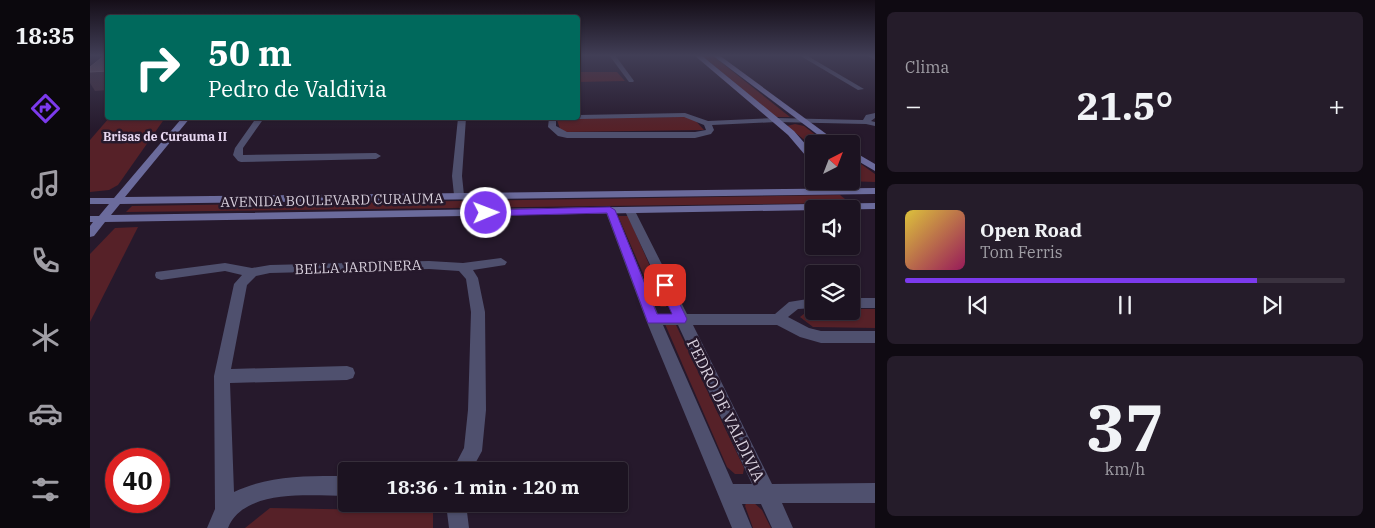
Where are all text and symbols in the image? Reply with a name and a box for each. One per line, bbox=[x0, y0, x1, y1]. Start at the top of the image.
text: 18:35 bbox=[15, 21, 75, 50]
text: 50 m bbox=[208, 30, 292, 76]
icon: right bbox=[125, 35, 190, 100]
text: Clima bbox=[905, 57, 949, 77]
text: Pedro de Valdivia bbox=[208, 74, 387, 103]
text: 21.5° bbox=[1077, 81, 1173, 130]
text: − bbox=[905, 87, 922, 124]
text: + bbox=[1328, 87, 1345, 124]
icon: directions bbox=[28, 91, 63, 126]
district label: Brisas de Curauma II bbox=[103, 129, 227, 144]
north arrow bbox=[805, 135, 860, 190]
map controls bbox=[805, 135, 860, 320]
icon: music bbox=[28, 167, 63, 202]
position arrow bbox=[459, 186, 511, 238]
street label: AVENIDA BOULEVARD CURAUMA bbox=[220, 189, 444, 211]
button: sound bbox=[805, 200, 860, 255]
text: Open Road bbox=[980, 218, 1082, 242]
text: Tom Ferris bbox=[980, 242, 1063, 262]
icon: phone bbox=[28, 243, 63, 278]
street label: BELLA JARDINERA bbox=[294, 256, 422, 278]
pin bbox=[644, 264, 686, 306]
button: layers bbox=[805, 265, 860, 320]
icon: arrive bbox=[651, 271, 679, 299]
icon: previous bbox=[964, 291, 992, 319]
icon: pause bbox=[1111, 291, 1139, 319]
icon: next bbox=[1258, 291, 1286, 319]
icon: climate bbox=[28, 320, 63, 355]
street label: PEDRO DE VALDIVIA bbox=[683, 335, 769, 485]
text: 37 bbox=[1086, 384, 1164, 469]
icon: car bbox=[28, 396, 63, 431]
speed limit sign: 40 bbox=[105, 448, 170, 513]
text: km/h bbox=[1105, 459, 1145, 479]
icon: filters bbox=[28, 472, 63, 507]
text: 18:36 · 1 min · 120 m bbox=[387, 475, 579, 499]

